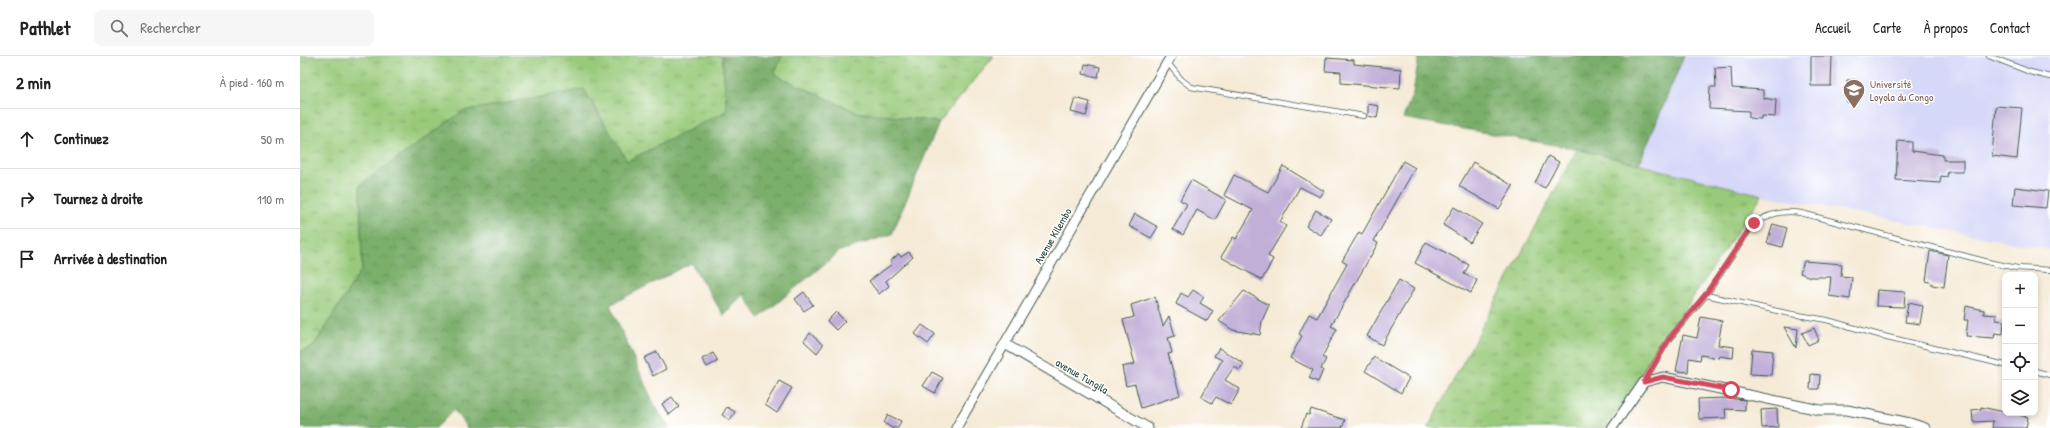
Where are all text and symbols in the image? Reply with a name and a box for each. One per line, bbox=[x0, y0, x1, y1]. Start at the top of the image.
search box bbox=[94, 10, 374, 46]
text: Pathlet bbox=[20, 15, 70, 41]
icon: search bbox=[108, 17, 130, 39]
text: Rechercher bbox=[140, 17, 201, 38]
text: Accueil bbox=[1815, 18, 1851, 37]
text: Carte bbox=[1873, 18, 1902, 37]
text: À propos bbox=[1924, 18, 1968, 37]
text: Contact bbox=[1990, 18, 2030, 37]
text: 2 min bbox=[16, 71, 51, 94]
text: À pied · 160 m bbox=[220, 73, 284, 91]
school or university icon: Université Loyola du Congo bbox=[1841, 77, 1867, 110]
place label: Université Loyola du Congo bbox=[1870, 77, 1934, 104]
icon: ahead bbox=[16, 128, 38, 150]
text: Continuez bbox=[54, 128, 109, 149]
text: 50 m bbox=[261, 130, 284, 148]
icon: right bbox=[16, 188, 38, 210]
text: Tournez à droite bbox=[54, 188, 143, 209]
text: 110 m bbox=[257, 190, 284, 208]
street label: Avenue Kilembo bbox=[1031, 205, 1075, 267]
route end bbox=[1745, 214, 1763, 232]
icon: arrive bbox=[16, 248, 38, 270]
text: Arrivée à destination bbox=[54, 248, 167, 269]
map controls bbox=[2002, 272, 2038, 416]
button: + bbox=[2002, 272, 2038, 308]
button: − bbox=[2002, 308, 2038, 344]
button: locate bbox=[2002, 344, 2038, 380]
street label: avenue Tungila bbox=[1053, 355, 1111, 397]
button: layers bbox=[2002, 380, 2038, 416]
route start bbox=[1722, 381, 1740, 399]

